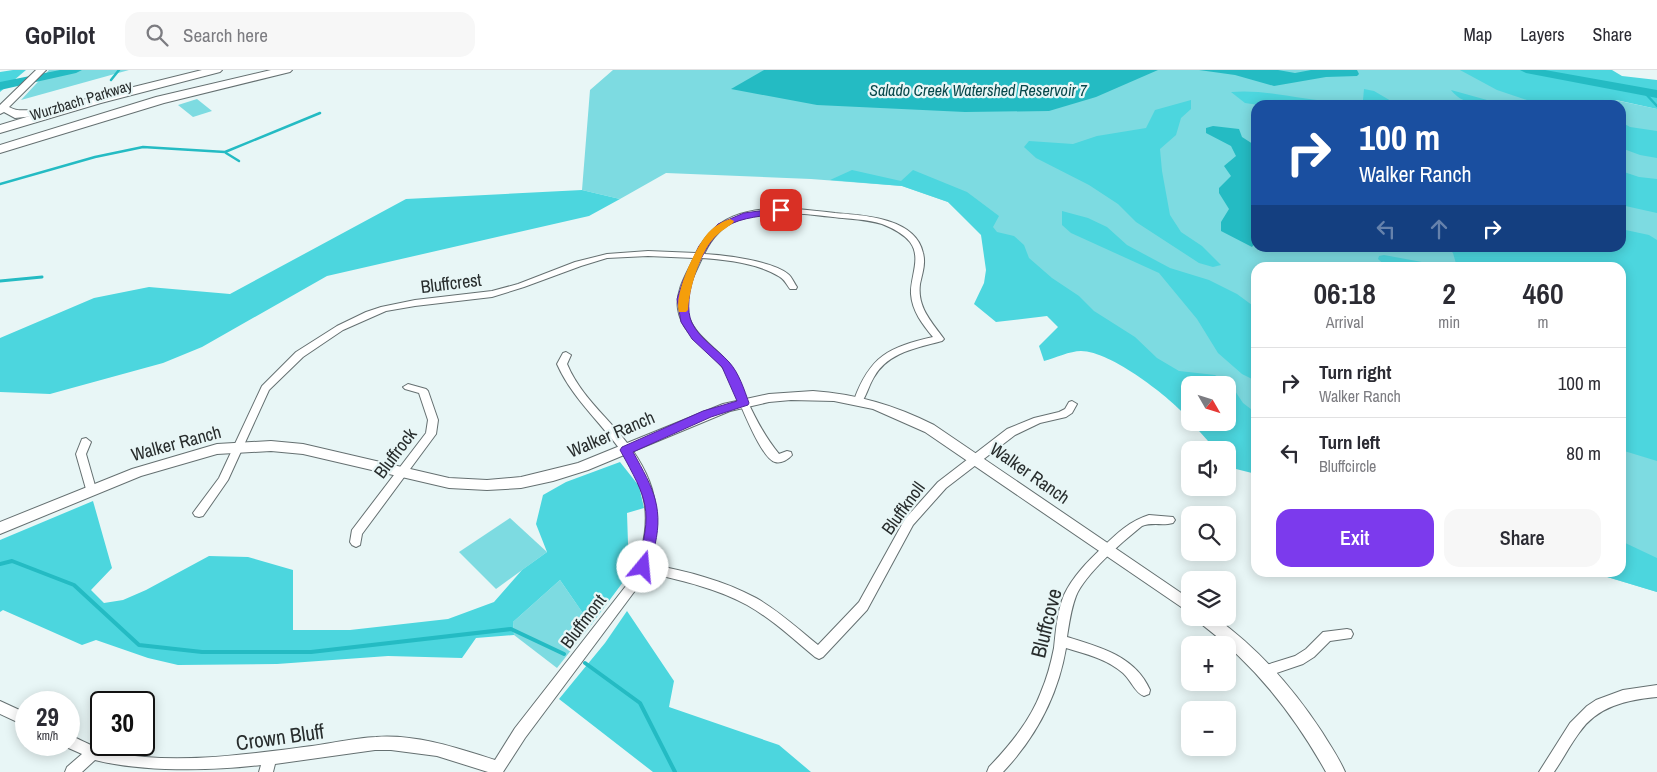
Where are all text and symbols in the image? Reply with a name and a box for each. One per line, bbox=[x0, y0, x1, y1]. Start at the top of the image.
search box bbox=[125, 12, 475, 57]
text: GoPilot bbox=[25, 19, 95, 51]
icon: search bbox=[143, 21, 171, 49]
text: Search here bbox=[183, 22, 268, 48]
text: Map bbox=[1464, 22, 1492, 47]
text: Layers bbox=[1520, 22, 1565, 47]
text: Share bbox=[1593, 22, 1632, 47]
street label: Wurzbach Parkway bbox=[27, 74, 135, 126]
water label: Salado Creek Watershed Reservoir 7 bbox=[869, 79, 1088, 101]
text: 100 m bbox=[1359, 114, 1440, 161]
icon: right bbox=[1276, 120, 1341, 185]
text: Walker Ranch bbox=[1359, 159, 1472, 189]
pin bbox=[760, 189, 802, 231]
icon: arrive bbox=[767, 196, 795, 224]
icon: left bbox=[1372, 215, 1400, 243]
icon: ahead bbox=[1425, 215, 1453, 243]
icon: right bbox=[1478, 215, 1506, 243]
street label: Bluffcrest bbox=[419, 267, 483, 299]
text: 06:18 bbox=[1313, 273, 1376, 313]
text: 2 bbox=[1442, 273, 1456, 313]
text: 460 bbox=[1523, 273, 1564, 313]
text: Arrival bbox=[1326, 311, 1364, 333]
text: min bbox=[1438, 311, 1460, 333]
text: m bbox=[1538, 311, 1549, 333]
text: Turn right bbox=[1319, 359, 1391, 385]
icon: right bbox=[1276, 369, 1304, 397]
text: 100 m bbox=[1558, 370, 1601, 396]
north arrow bbox=[1181, 376, 1236, 431]
map controls bbox=[1181, 376, 1236, 756]
text: Walker Ranch bbox=[1319, 385, 1401, 407]
street label: Walker Ranch bbox=[564, 404, 658, 464]
street label: Walker Ranch bbox=[128, 419, 224, 467]
street label: Bluffrock bbox=[368, 422, 423, 483]
text: Turn left bbox=[1319, 429, 1380, 455]
street label: Walker Ranch bbox=[985, 436, 1075, 510]
icon: left bbox=[1276, 439, 1304, 467]
text: 80 m bbox=[1566, 440, 1601, 466]
button: sound bbox=[1181, 441, 1236, 496]
text: Bluffcircle bbox=[1319, 455, 1376, 477]
street label: Bluffknoll bbox=[875, 477, 931, 539]
button: search bbox=[1181, 506, 1236, 561]
button: Exit bbox=[1276, 509, 1434, 567]
button: Share bbox=[1444, 509, 1601, 567]
position arrow bbox=[616, 540, 668, 592]
button: layers bbox=[1181, 571, 1236, 626]
street label: Bluffcove bbox=[1023, 585, 1069, 661]
street label: Bluffmont bbox=[554, 589, 612, 653]
button: + bbox=[1181, 636, 1236, 691]
speed limit sign: 30 bbox=[90, 691, 155, 756]
text: 29 bbox=[36, 700, 59, 734]
button: − bbox=[1181, 701, 1236, 756]
street label: Crown Bluff bbox=[234, 716, 327, 758]
text: km/h bbox=[37, 728, 58, 744]

